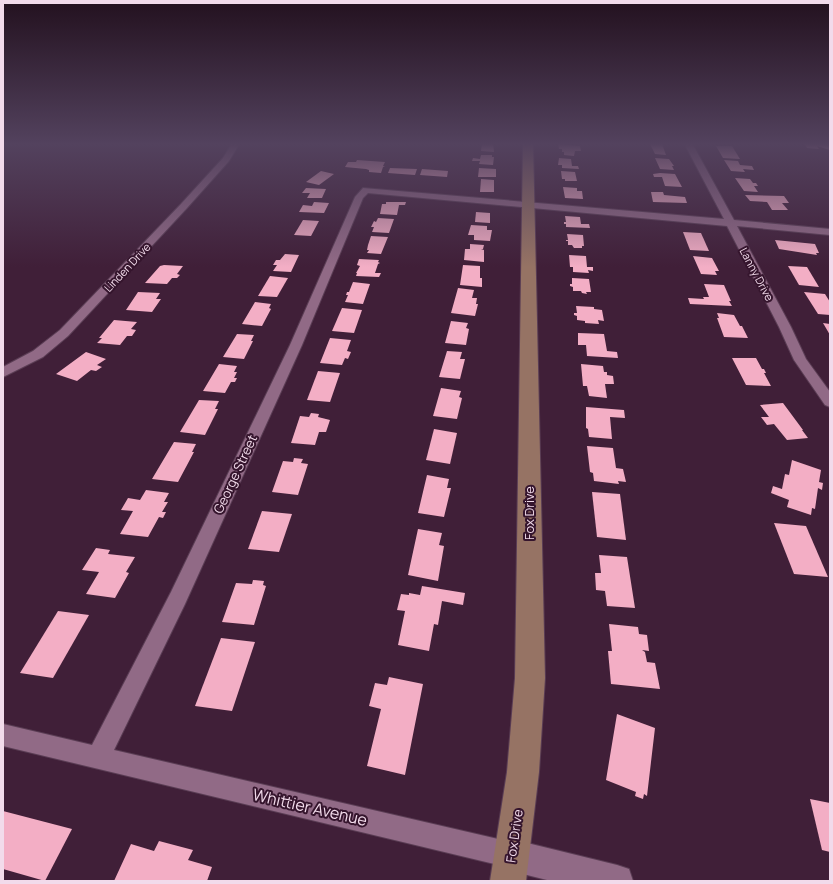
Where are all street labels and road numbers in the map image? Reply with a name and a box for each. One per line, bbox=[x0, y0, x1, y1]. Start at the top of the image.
street label: Linden Drive bbox=[100, 239, 154, 295]
street label: Lanny Drive bbox=[737, 245, 778, 304]
street label: George Street bbox=[209, 432, 261, 516]
street label: Fox Drive bbox=[520, 486, 538, 540]
street label: Whittier Avenue bbox=[251, 783, 369, 831]
street label: Fox Drive bbox=[501, 808, 527, 864]

